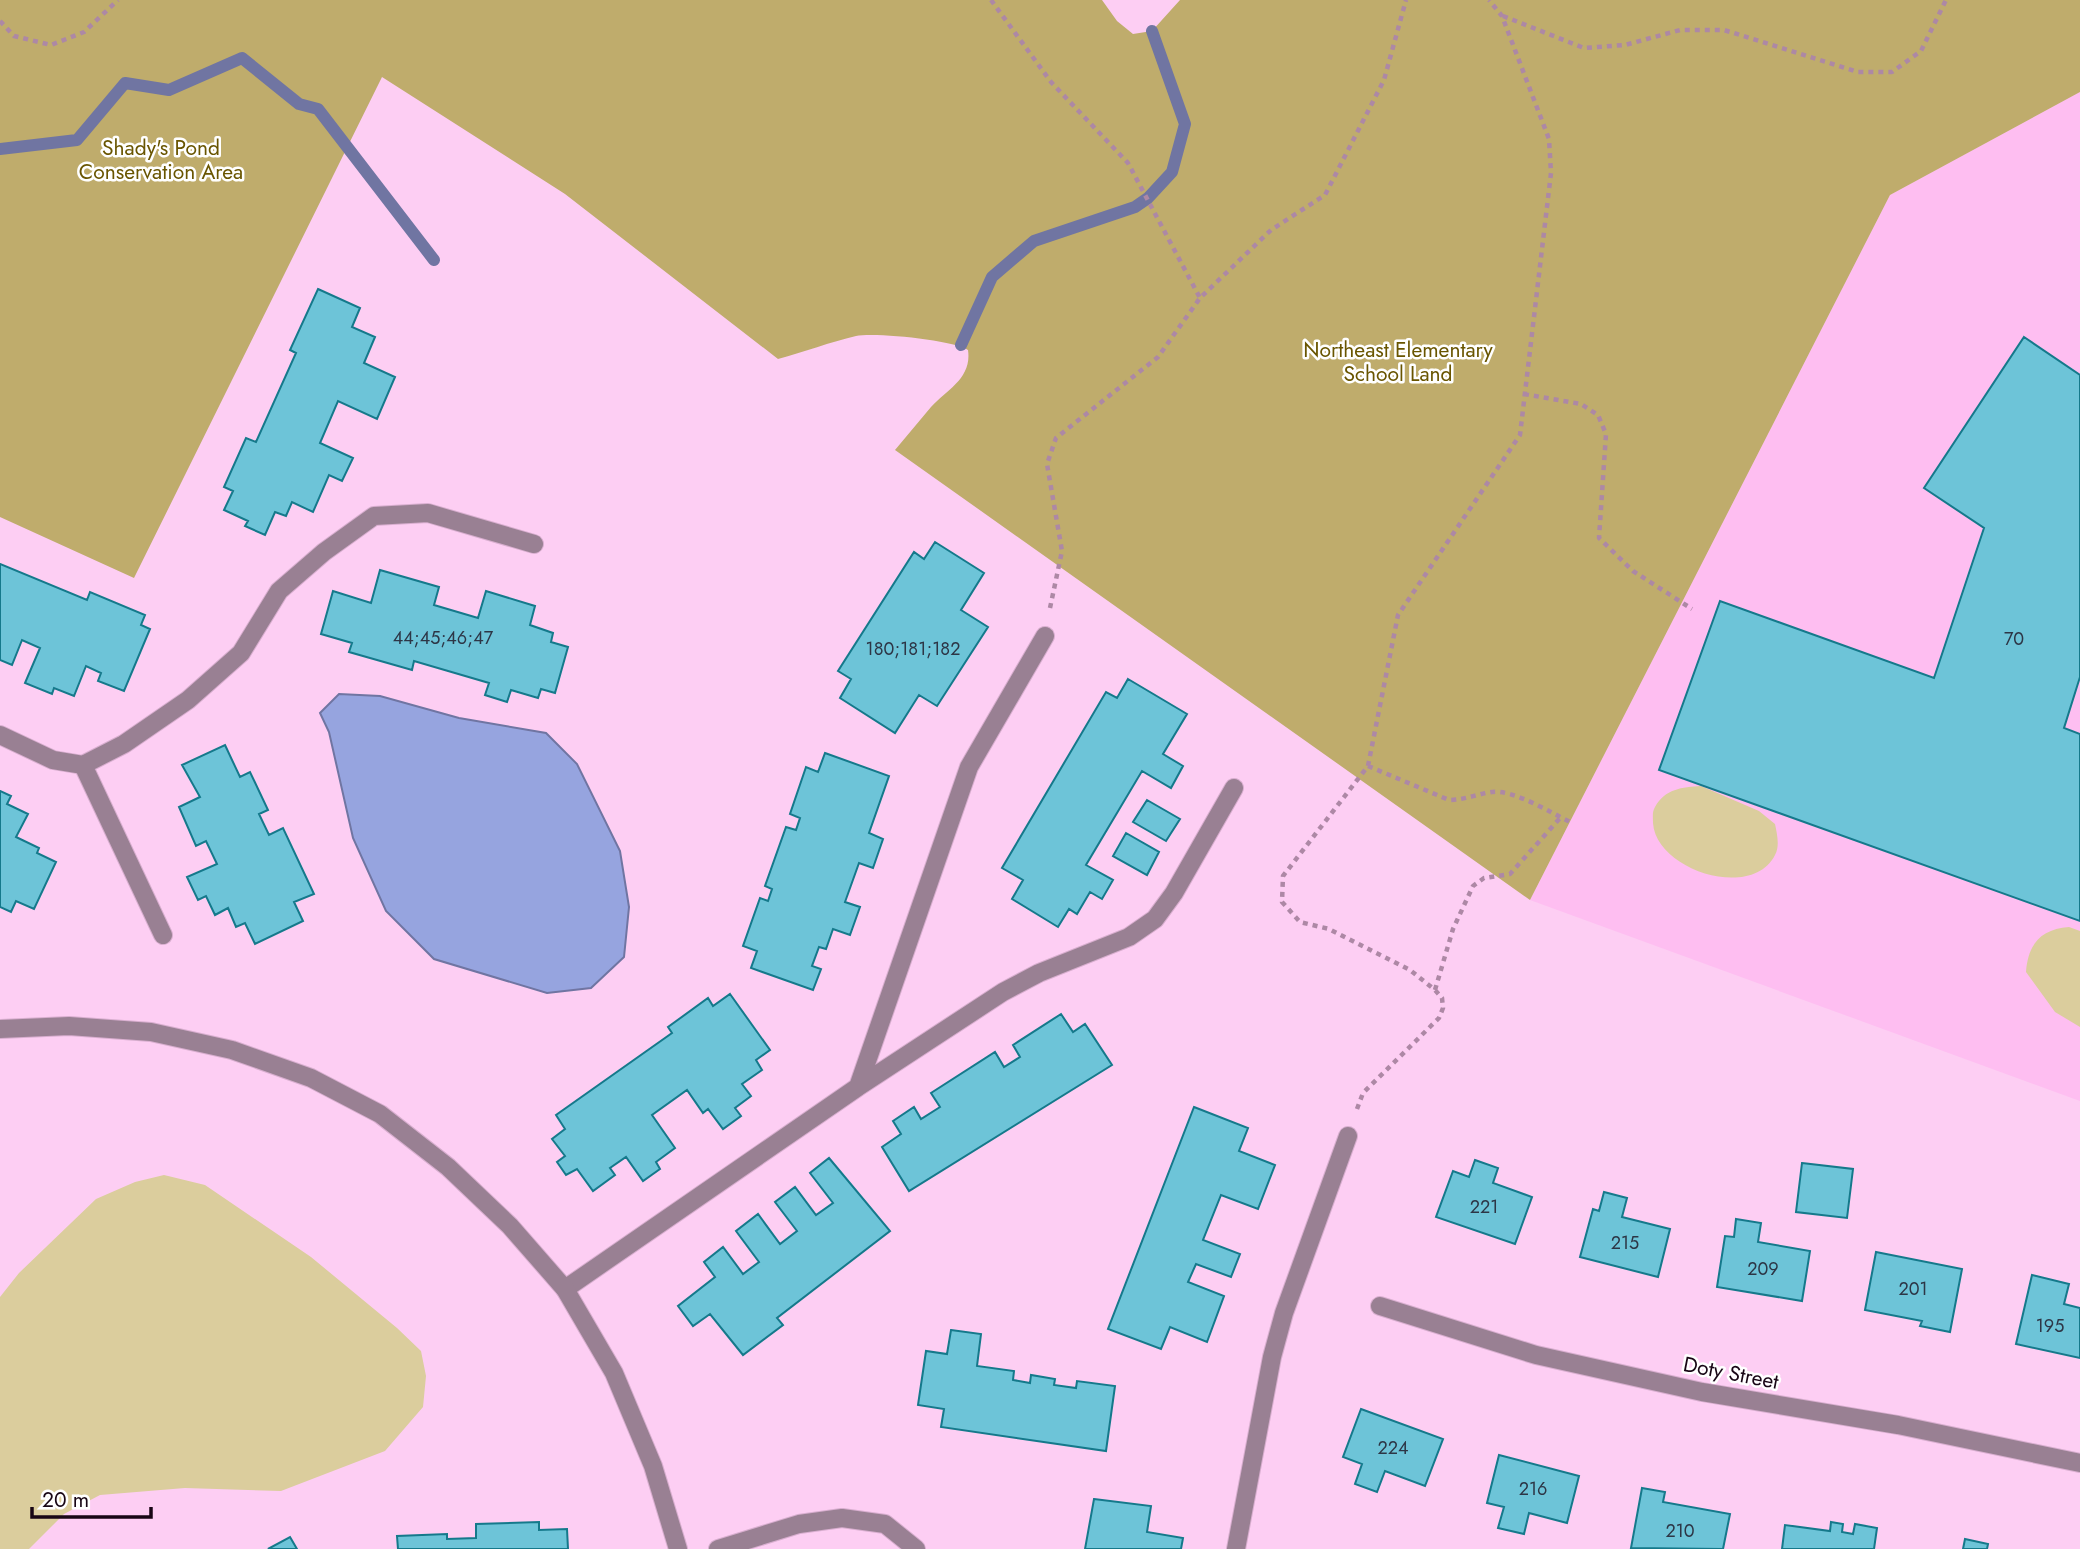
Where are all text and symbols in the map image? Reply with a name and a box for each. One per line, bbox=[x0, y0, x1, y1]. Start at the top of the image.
park label: Shady's Pond Conservation Area bbox=[79, 133, 243, 187]
park label: Northeast Elementary School Land bbox=[1303, 335, 1493, 389]
house number: 44;45;46;47 bbox=[393, 625, 494, 651]
house number: 70 bbox=[2004, 626, 2024, 652]
house number: 180;181;182 bbox=[866, 636, 960, 662]
house number: 221 bbox=[1470, 1194, 1498, 1220]
house number: 215 bbox=[1611, 1230, 1639, 1256]
house number: 209 bbox=[1747, 1256, 1779, 1282]
house number: 201 bbox=[1898, 1276, 1928, 1302]
house number: 195 bbox=[2036, 1313, 2064, 1339]
street label: Doty Street bbox=[1681, 1349, 1781, 1397]
house number: 224 bbox=[1378, 1435, 1408, 1461]
scale bar bbox=[32, 1476, 150, 1520]
house number: 216 bbox=[1519, 1476, 1547, 1502]
text: 20 m bbox=[42, 1485, 89, 1515]
house number: 210 bbox=[1665, 1518, 1695, 1544]

